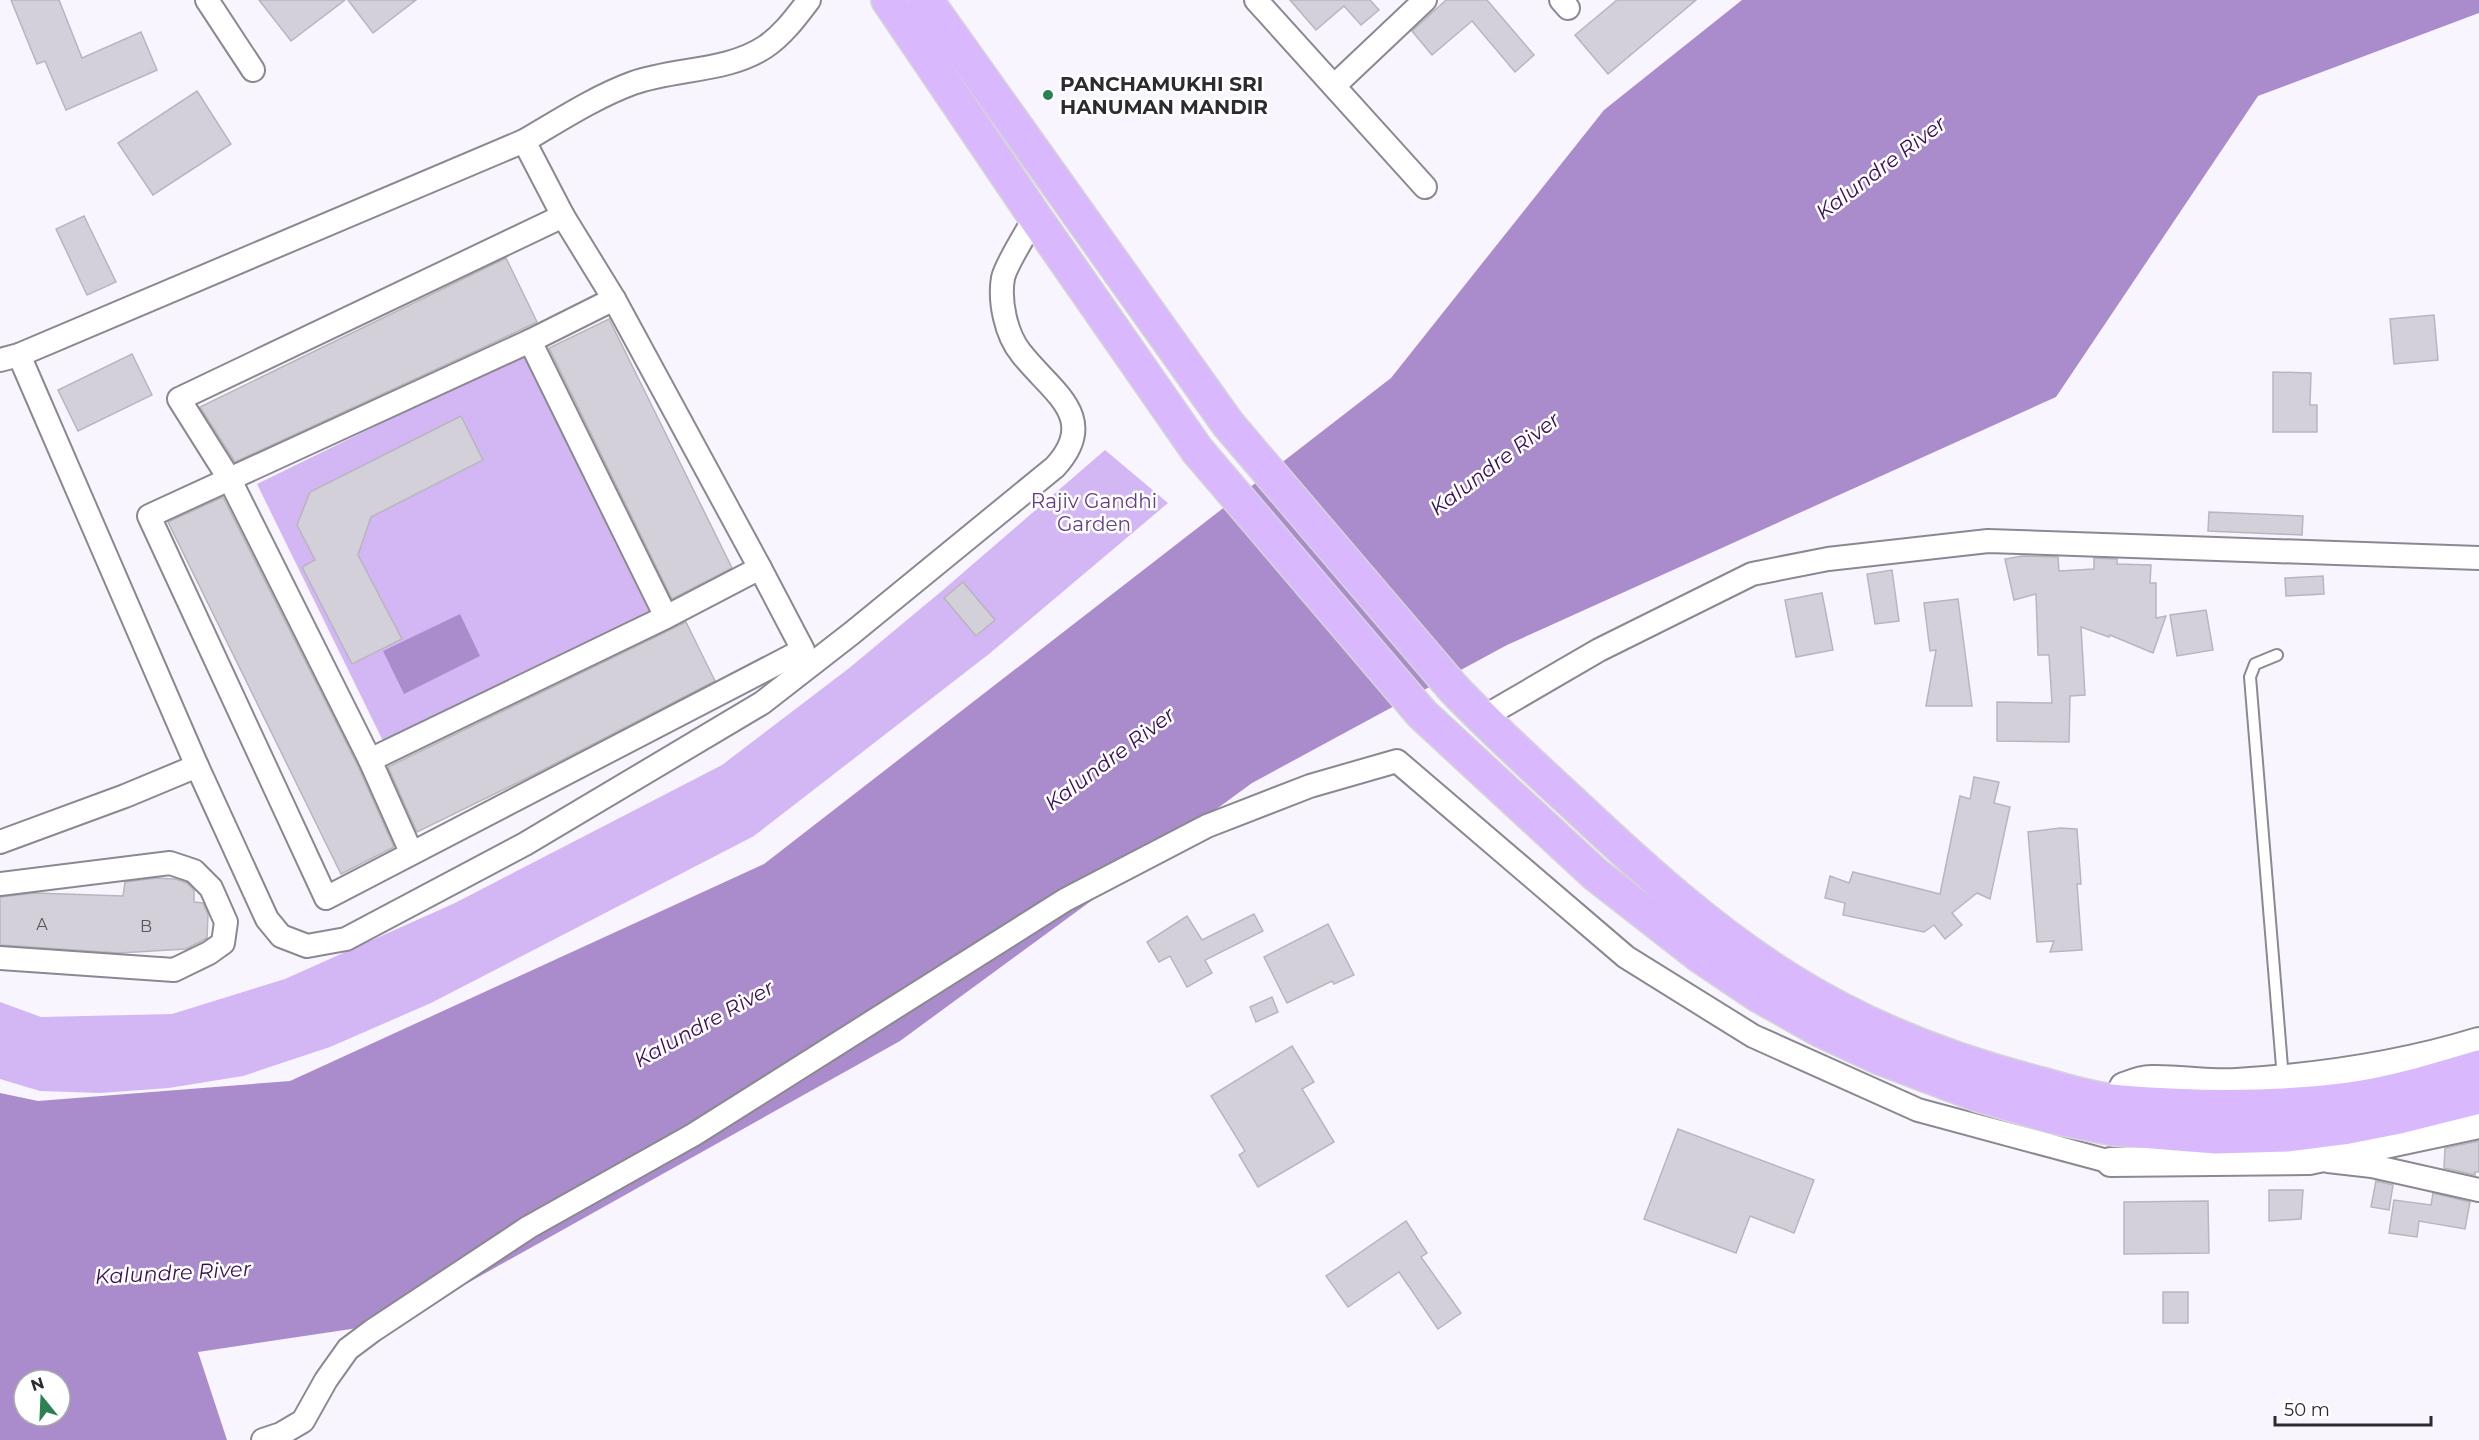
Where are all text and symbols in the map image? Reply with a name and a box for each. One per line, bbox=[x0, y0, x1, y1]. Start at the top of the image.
place label: PANCHAMUKHI SRI HANUMAN MANDIR bbox=[1060, 72, 1268, 119]
marker: PANCHAMUKHI SRI HANUMAN MANDIR bbox=[1041, 88, 1055, 102]
water label: Kalundre River bbox=[1811, 110, 1951, 225]
water label: Kalundre River bbox=[1425, 406, 1565, 521]
park label: Rajiv Gandhi Garden bbox=[1031, 489, 1157, 536]
water label: Kalundre River bbox=[1040, 701, 1180, 816]
house number: A bbox=[36, 915, 48, 934]
house number: B bbox=[140, 917, 152, 936]
water label: Kalundre River bbox=[629, 974, 779, 1072]
water label: Kalundre River bbox=[94, 1256, 252, 1289]
north arrow bbox=[12, 1368, 72, 1428]
text: N bbox=[28, 1373, 47, 1395]
scale bar bbox=[2275, 1389, 2431, 1427]
text: 50 m bbox=[2284, 1399, 2330, 1421]

